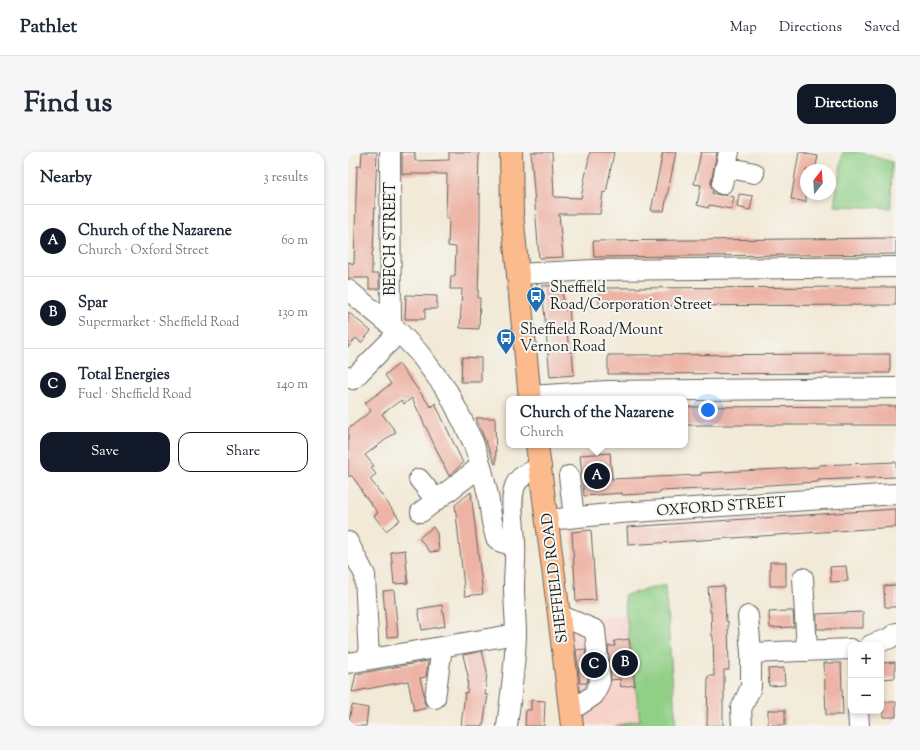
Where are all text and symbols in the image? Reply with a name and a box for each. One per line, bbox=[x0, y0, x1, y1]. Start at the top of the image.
text: Pathlet bbox=[20, 14, 77, 41]
text: Map bbox=[730, 18, 757, 38]
text: Directions bbox=[779, 18, 842, 38]
text: Saved bbox=[864, 18, 900, 38]
text: Find us bbox=[24, 84, 112, 124]
button: Directions bbox=[797, 84, 896, 124]
north arrow bbox=[800, 164, 836, 200]
text: Nearby bbox=[40, 166, 92, 190]
text: 3 results bbox=[263, 169, 308, 187]
street label: BEECH STREET bbox=[381, 182, 402, 296]
text: Church of the Nazarene bbox=[78, 221, 232, 242]
text: A bbox=[48, 232, 58, 250]
text: 60 m bbox=[281, 232, 308, 250]
text: Church · Oxford Street bbox=[78, 242, 209, 260]
place label: Sheffield Road/Corporation Street bbox=[550, 278, 712, 316]
bus stop icon: Sheffield Road/Corporation Street bbox=[525, 285, 547, 313]
text: Spar bbox=[78, 293, 108, 314]
text: B bbox=[49, 304, 57, 322]
text: 130 m bbox=[278, 304, 308, 322]
text: Supermarket · Sheffield Road bbox=[78, 314, 239, 332]
place label: Sheffield Road/Mount Vernon Road bbox=[520, 320, 663, 358]
bus stop icon: Sheffield Road/Mount Vernon Road bbox=[495, 327, 517, 355]
text: Total Energies bbox=[78, 365, 170, 386]
text: C bbox=[48, 376, 58, 394]
text: 140 m bbox=[277, 376, 308, 394]
text: Fuel · Sheffield Road bbox=[78, 386, 192, 404]
popup bbox=[506, 396, 688, 448]
your location bbox=[698, 400, 718, 420]
text: Church of the Nazarene bbox=[520, 403, 674, 424]
text: Church bbox=[520, 424, 564, 442]
button: Save bbox=[40, 432, 170, 472]
button: Share bbox=[178, 432, 308, 472]
pin: A bbox=[584, 461, 610, 491]
street label: OXFORD STREET bbox=[656, 492, 787, 522]
street label: SHEFFIELD ROAD bbox=[537, 511, 574, 644]
map controls bbox=[848, 642, 884, 714]
button: + bbox=[848, 642, 884, 678]
pin: B bbox=[612, 648, 638, 678]
pin: C bbox=[581, 650, 607, 680]
button: − bbox=[848, 678, 884, 714]

